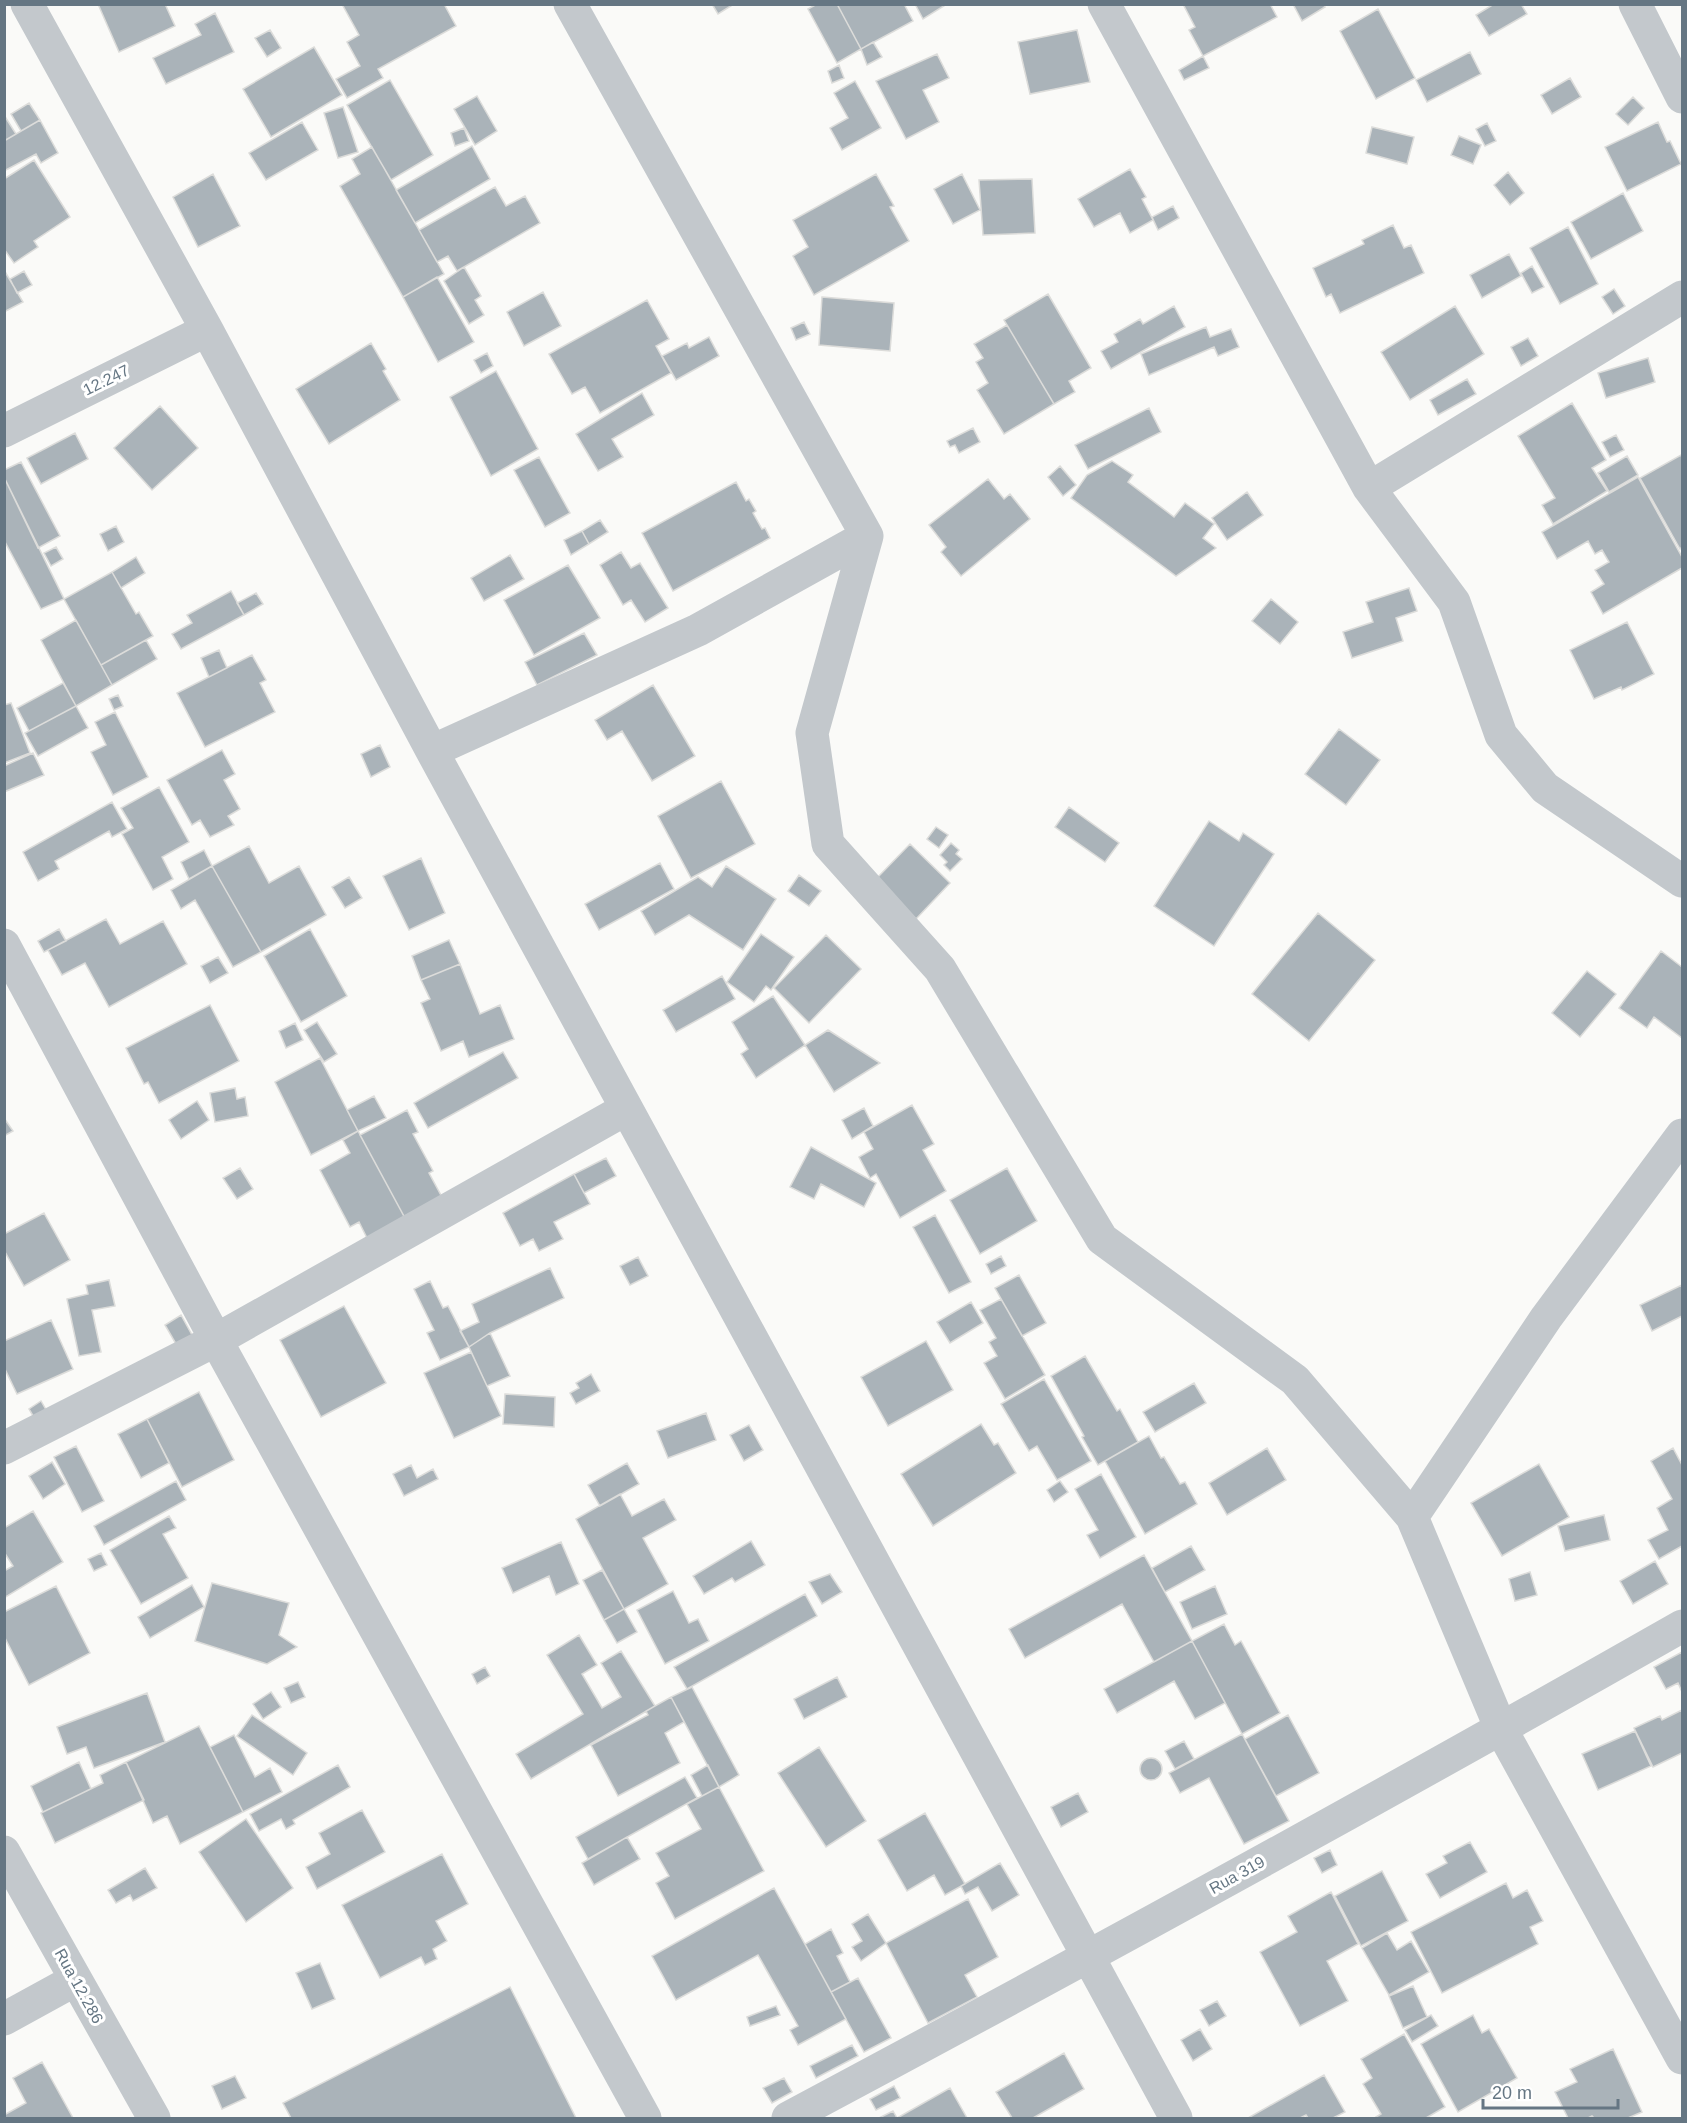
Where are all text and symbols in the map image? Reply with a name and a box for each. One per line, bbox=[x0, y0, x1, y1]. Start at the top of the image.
street label: 12.247 bbox=[80, 362, 132, 398]
street label: Rua 319 bbox=[1206, 1853, 1268, 1897]
street label: Rua 12.286 bbox=[52, 1946, 107, 2026]
scale bar bbox=[1483, 2072, 1618, 2110]
text: 20 m bbox=[1492, 2083, 1532, 2103]

